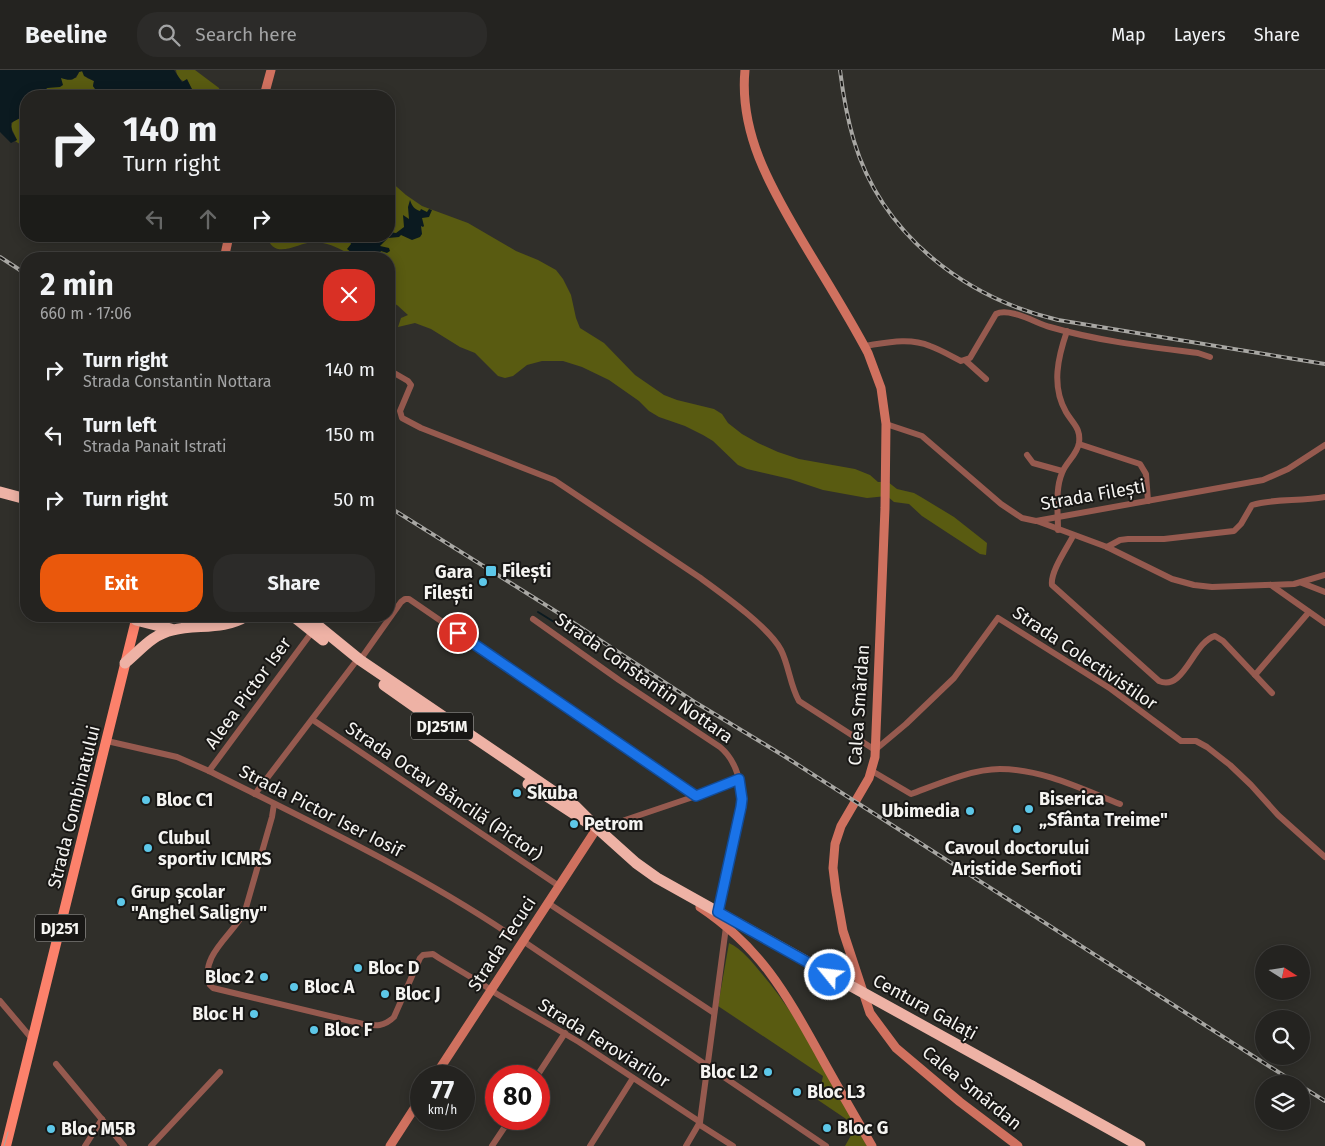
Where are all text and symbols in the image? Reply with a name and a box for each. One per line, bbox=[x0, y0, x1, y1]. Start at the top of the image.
search box bbox=[137, 12, 487, 57]
text: Beeline bbox=[25, 21, 107, 49]
icon: search bbox=[155, 21, 183, 49]
text: Search here bbox=[195, 23, 297, 46]
text: Map bbox=[1111, 24, 1146, 46]
text: Layers bbox=[1174, 24, 1226, 46]
text: Share bbox=[1254, 24, 1300, 46]
text: 140 m bbox=[123, 108, 217, 150]
icon: right bbox=[40, 110, 105, 175]
text: Turn right bbox=[123, 150, 220, 177]
icon: left bbox=[141, 205, 169, 233]
icon: ahead bbox=[194, 205, 222, 233]
icon: right bbox=[247, 205, 275, 233]
text: 2 min bbox=[40, 267, 114, 303]
button: close bbox=[323, 269, 375, 321]
text: 660 m · 17:06 bbox=[40, 304, 132, 323]
text: Turn right bbox=[83, 349, 168, 372]
icon: right bbox=[40, 356, 68, 384]
text: 140 m bbox=[325, 358, 375, 381]
text: Strada Constantin Nottara bbox=[83, 372, 272, 391]
text: Turn left bbox=[83, 414, 157, 437]
icon: left bbox=[40, 421, 68, 449]
text: 150 m bbox=[325, 423, 375, 446]
text: Strada Panait Istrati bbox=[83, 437, 227, 456]
street label: Strada Filești bbox=[1039, 475, 1147, 516]
icon: right bbox=[40, 486, 68, 514]
text: Turn right bbox=[83, 488, 168, 511]
text: 50 m bbox=[334, 488, 375, 511]
button: Exit bbox=[40, 554, 203, 612]
button: Share bbox=[213, 554, 375, 612]
place label: Filești bbox=[502, 560, 551, 583]
place label: Gara Filești bbox=[424, 561, 473, 605]
marker: Filești bbox=[484, 564, 498, 578]
marker: Gara Filești bbox=[477, 576, 489, 588]
street label: Strada Colectivistilor bbox=[1009, 601, 1162, 715]
street label: Strada Constantin Nottara bbox=[551, 608, 737, 748]
pin bbox=[437, 612, 479, 654]
icon: arrive bbox=[444, 619, 472, 647]
street label: Aleea Pictor Iser bbox=[200, 633, 296, 753]
street label: Calea Smârdan bbox=[844, 644, 874, 766]
road number: DJ251M bbox=[411, 712, 473, 739]
street label: Strada Octav Băncilă (Pictor) bbox=[341, 717, 547, 865]
street label: Strada Combinatului bbox=[43, 723, 105, 891]
street label: Strada Pictor Iser Iosif bbox=[235, 760, 408, 863]
place label: Skuba bbox=[527, 782, 578, 804]
marker: Skuba bbox=[511, 787, 523, 799]
place label: Biserica „Sfânta Treime" bbox=[1039, 788, 1168, 831]
place label: Bloc C1 bbox=[156, 789, 213, 811]
marker: Bloc C1 bbox=[140, 794, 152, 806]
place label: Ubimedia bbox=[882, 800, 960, 822]
marker: Biserica „Sfânta Treime" bbox=[1023, 803, 1035, 815]
marker: Ubimedia bbox=[964, 805, 976, 817]
place label: Petrom bbox=[584, 813, 644, 835]
marker: Petrom bbox=[568, 818, 580, 830]
marker: Cavoul doctorului Aristide Serfioti bbox=[1011, 823, 1023, 835]
place label: Clubul sportiv ICMRS bbox=[158, 827, 272, 870]
place label: Cavoul doctorului Aristide Serfioti bbox=[945, 837, 1089, 880]
marker: Clubul sportiv ICMRS bbox=[142, 842, 154, 854]
place label: Grup școlar "Anghel Saligny" bbox=[131, 881, 267, 924]
street label: Strada Tecuci bbox=[463, 893, 541, 995]
marker: Grup școlar "Anghel Saligny" bbox=[115, 896, 127, 908]
road number: DJ251 bbox=[35, 914, 85, 941]
north arrow bbox=[1255, 945, 1310, 1000]
map controls bbox=[1255, 945, 1310, 1130]
position arrow bbox=[803, 948, 855, 1000]
place label: Bloc D bbox=[368, 957, 420, 979]
marker: Bloc D bbox=[352, 962, 364, 974]
place label: Bloc 2 bbox=[205, 966, 254, 988]
street label: Centura Galați bbox=[869, 969, 981, 1045]
marker: Bloc 2 bbox=[258, 971, 270, 983]
place label: Bloc A bbox=[304, 976, 355, 998]
marker: Bloc A bbox=[288, 981, 300, 993]
place label: Bloc J bbox=[395, 983, 440, 1005]
marker: Bloc J bbox=[379, 988, 391, 1000]
street label: Strada Feroviarilor bbox=[534, 994, 674, 1092]
place label: Bloc H bbox=[192, 1003, 244, 1025]
marker: Bloc H bbox=[248, 1008, 260, 1020]
button: search bbox=[1255, 1010, 1310, 1065]
place label: Bloc F bbox=[324, 1019, 373, 1041]
marker: Bloc F bbox=[308, 1024, 320, 1036]
street label: Calea Smârdan bbox=[918, 1041, 1026, 1135]
place label: Bloc L2 bbox=[700, 1061, 758, 1083]
speed limit sign: 80 bbox=[485, 1065, 550, 1130]
marker: Bloc L2 bbox=[762, 1066, 774, 1078]
button: layers bbox=[1255, 1075, 1310, 1130]
text: 77 bbox=[431, 1076, 454, 1106]
place label: Bloc L3 bbox=[807, 1081, 865, 1103]
marker: Bloc L3 bbox=[791, 1086, 803, 1098]
text: km/h bbox=[428, 1103, 457, 1117]
place label: Bloc G bbox=[837, 1117, 888, 1139]
place label: Bloc M5B bbox=[61, 1118, 136, 1140]
marker: Bloc G bbox=[821, 1122, 833, 1134]
marker: Bloc M5B bbox=[45, 1123, 57, 1135]

